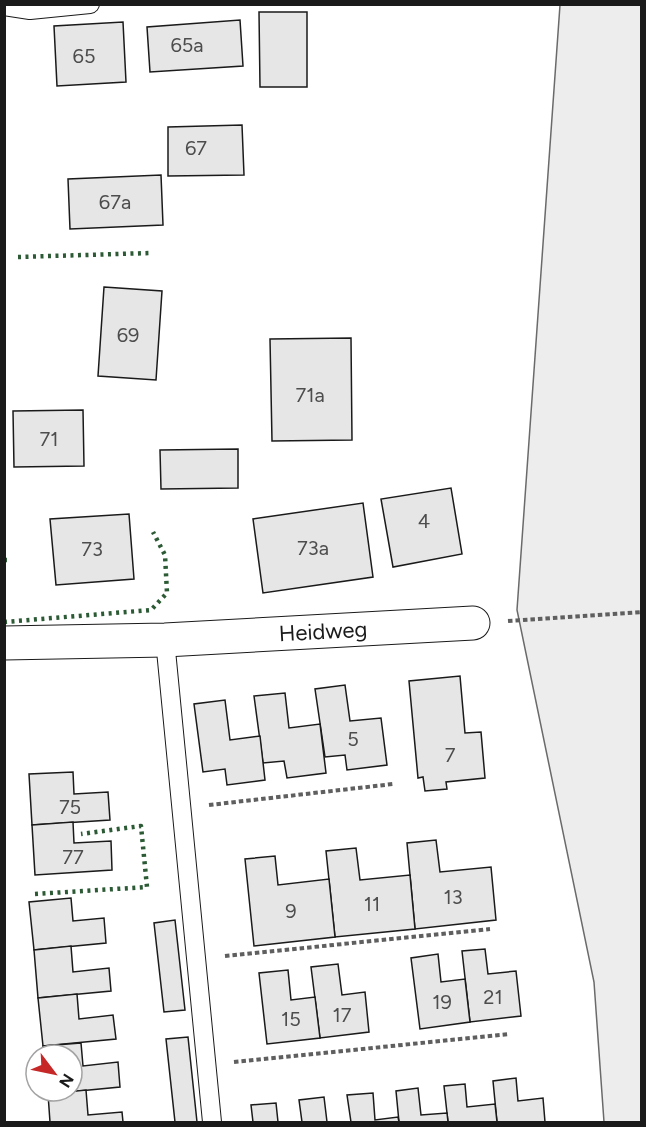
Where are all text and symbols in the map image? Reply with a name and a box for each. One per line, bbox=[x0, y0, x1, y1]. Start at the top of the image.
house number: 65a bbox=[170, 33, 204, 57]
house number: 65 bbox=[73, 44, 95, 68]
house number: 67 bbox=[185, 136, 207, 160]
house number: 67a bbox=[99, 190, 131, 214]
house number: 69 bbox=[117, 323, 139, 347]
house number: 71a bbox=[295, 383, 325, 407]
house number: 71 bbox=[40, 427, 59, 451]
house number: 4 bbox=[418, 509, 430, 533]
house number: 73a bbox=[297, 536, 329, 560]
house number: 73 bbox=[81, 537, 103, 561]
street label: Heidweg bbox=[278, 616, 368, 647]
house number: 5 bbox=[347, 727, 359, 751]
house number: 7 bbox=[445, 743, 456, 767]
house number: 75 bbox=[59, 795, 81, 819]
house number: 77 bbox=[62, 845, 84, 869]
house number: 13 bbox=[443, 885, 463, 909]
house number: 11 bbox=[364, 892, 380, 916]
house number: 9 bbox=[285, 899, 297, 923]
house number: 21 bbox=[483, 985, 503, 1009]
house number: 19 bbox=[432, 990, 452, 1014]
house number: 17 bbox=[333, 1003, 352, 1027]
house number: 15 bbox=[281, 1007, 301, 1031]
north arrow bbox=[24, 1043, 84, 1103]
text: N bbox=[55, 1070, 78, 1091]

